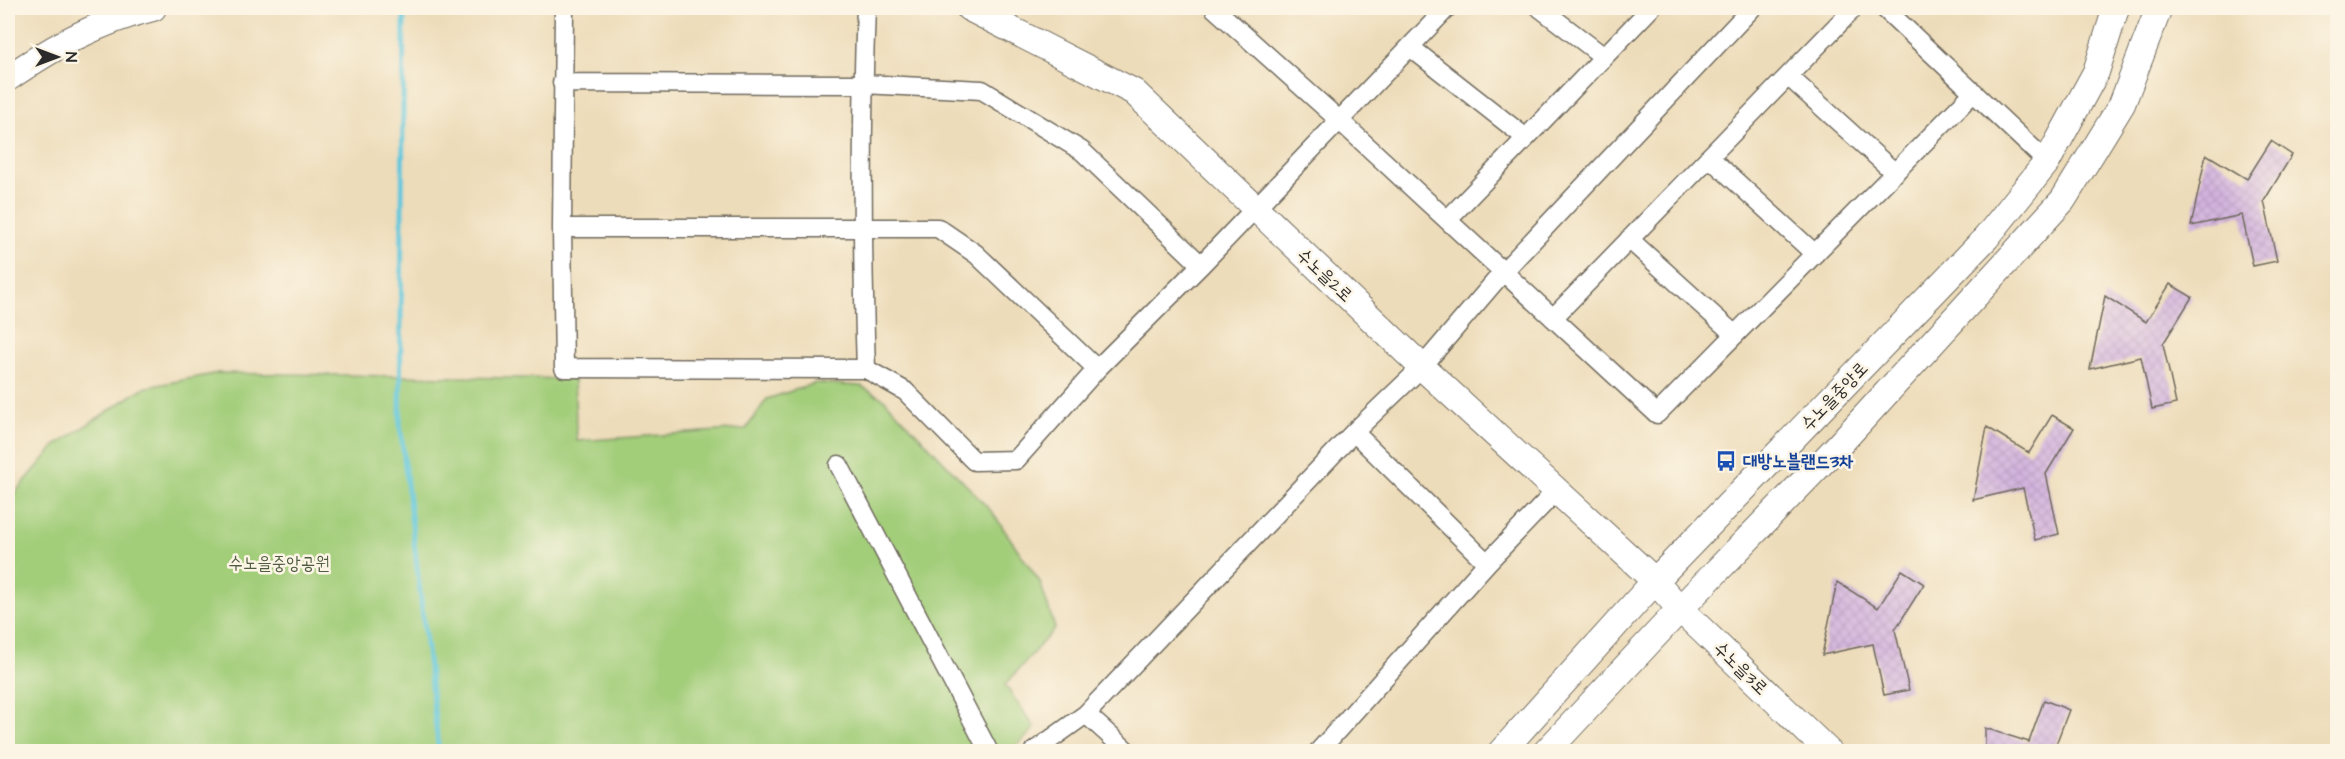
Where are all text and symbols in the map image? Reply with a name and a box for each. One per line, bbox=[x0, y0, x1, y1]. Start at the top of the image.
north arrow bbox=[27, 27, 87, 87]
text: N bbox=[60, 52, 82, 62]
street label: 수노을2로 bbox=[1291, 243, 1358, 308]
street label: 수노을중앙로 bbox=[1795, 356, 1874, 436]
bus stop icon: 대방노블랜드3차 bbox=[1714, 449, 1738, 473]
place label: 대방노블랜드3차 bbox=[1743, 449, 1854, 474]
park label: 수노을중앙공원 bbox=[228, 551, 330, 576]
street label: 수노을3로 bbox=[1708, 636, 1773, 701]

